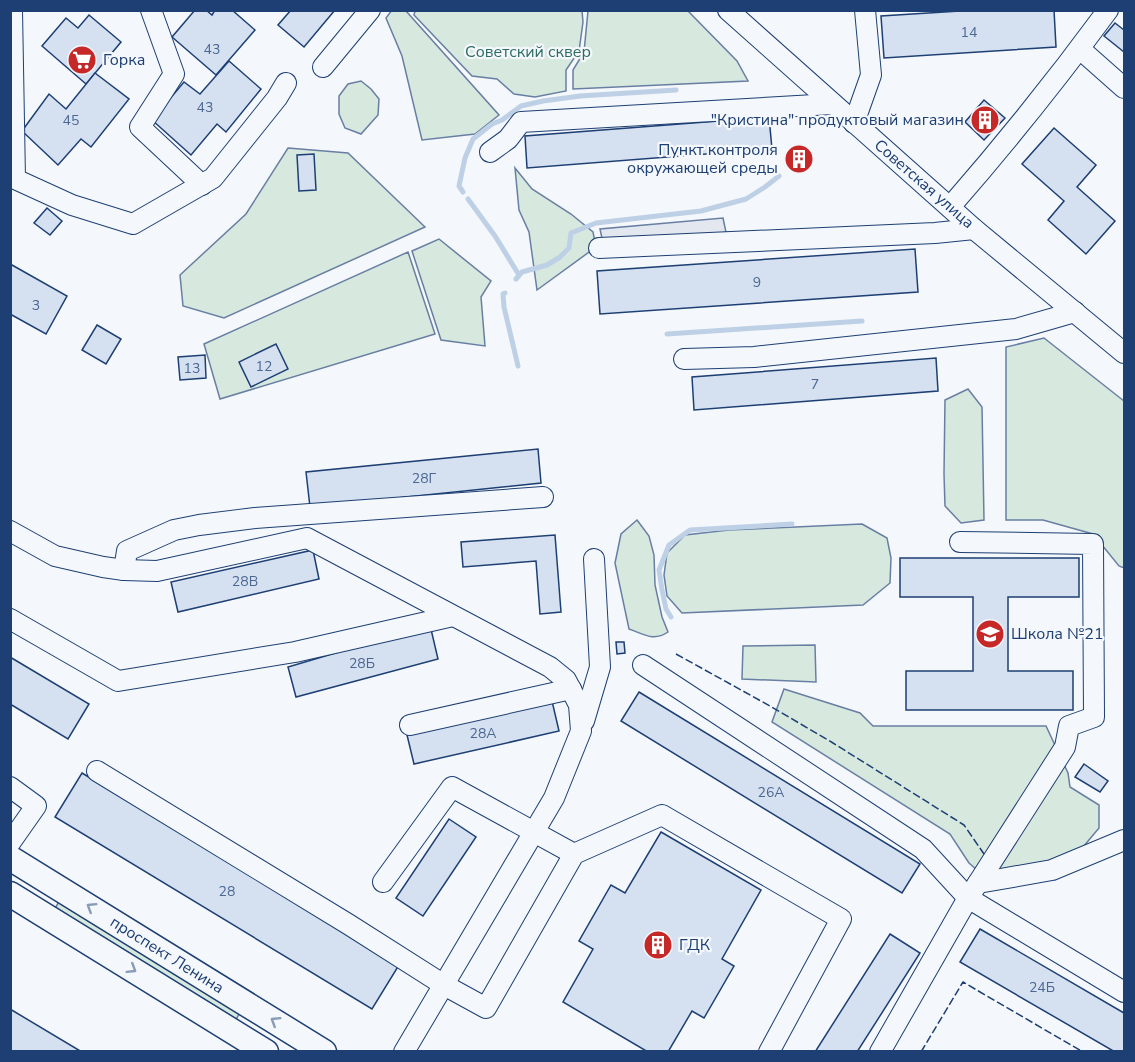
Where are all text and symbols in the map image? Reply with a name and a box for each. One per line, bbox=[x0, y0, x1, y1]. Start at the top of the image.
house number: 14 bbox=[961, 23, 977, 42]
house number: 43 bbox=[204, 40, 220, 59]
park label: Советский сквер bbox=[465, 41, 591, 63]
supermarket icon: Горка bbox=[66, 44, 98, 76]
place label: Горка bbox=[103, 49, 145, 71]
house number: 43 bbox=[197, 98, 213, 117]
building icon: "Кристина" продуктовый магазин bbox=[969, 104, 1001, 136]
place label: "Кристина" продуктовый магазин bbox=[711, 109, 964, 131]
house number: 45 bbox=[63, 111, 79, 130]
street label: Советская улица bbox=[869, 134, 979, 234]
place label: Пункт контроля окружающей среды bbox=[627, 139, 778, 179]
building icon: Пункт контроля окружающей среды bbox=[783, 143, 815, 175]
house number: 9 bbox=[753, 273, 761, 292]
house number: 3 bbox=[32, 296, 40, 315]
house number: 12 bbox=[256, 357, 272, 376]
house number: 13 bbox=[184, 359, 200, 378]
house number: 7 bbox=[811, 375, 819, 394]
house number: 28Г bbox=[412, 469, 437, 488]
house number: 28В bbox=[232, 572, 258, 591]
school or university icon: Школа №21 bbox=[974, 618, 1006, 650]
place label: Школа №21 bbox=[1011, 623, 1104, 645]
house number: 28Б bbox=[349, 654, 375, 673]
house number: 28А bbox=[469, 724, 497, 743]
house number: 26А bbox=[757, 783, 785, 802]
house number: 28 bbox=[219, 882, 235, 901]
one-way arrow bbox=[87, 903, 97, 915]
street label: проспект Ленина bbox=[106, 911, 228, 999]
building icon: ГДК bbox=[642, 929, 674, 961]
place label: ГДК bbox=[679, 934, 711, 956]
one-way arrow bbox=[126, 961, 136, 973]
house number: 24Б bbox=[1029, 978, 1055, 997]
one-way arrow bbox=[271, 1016, 281, 1028]

